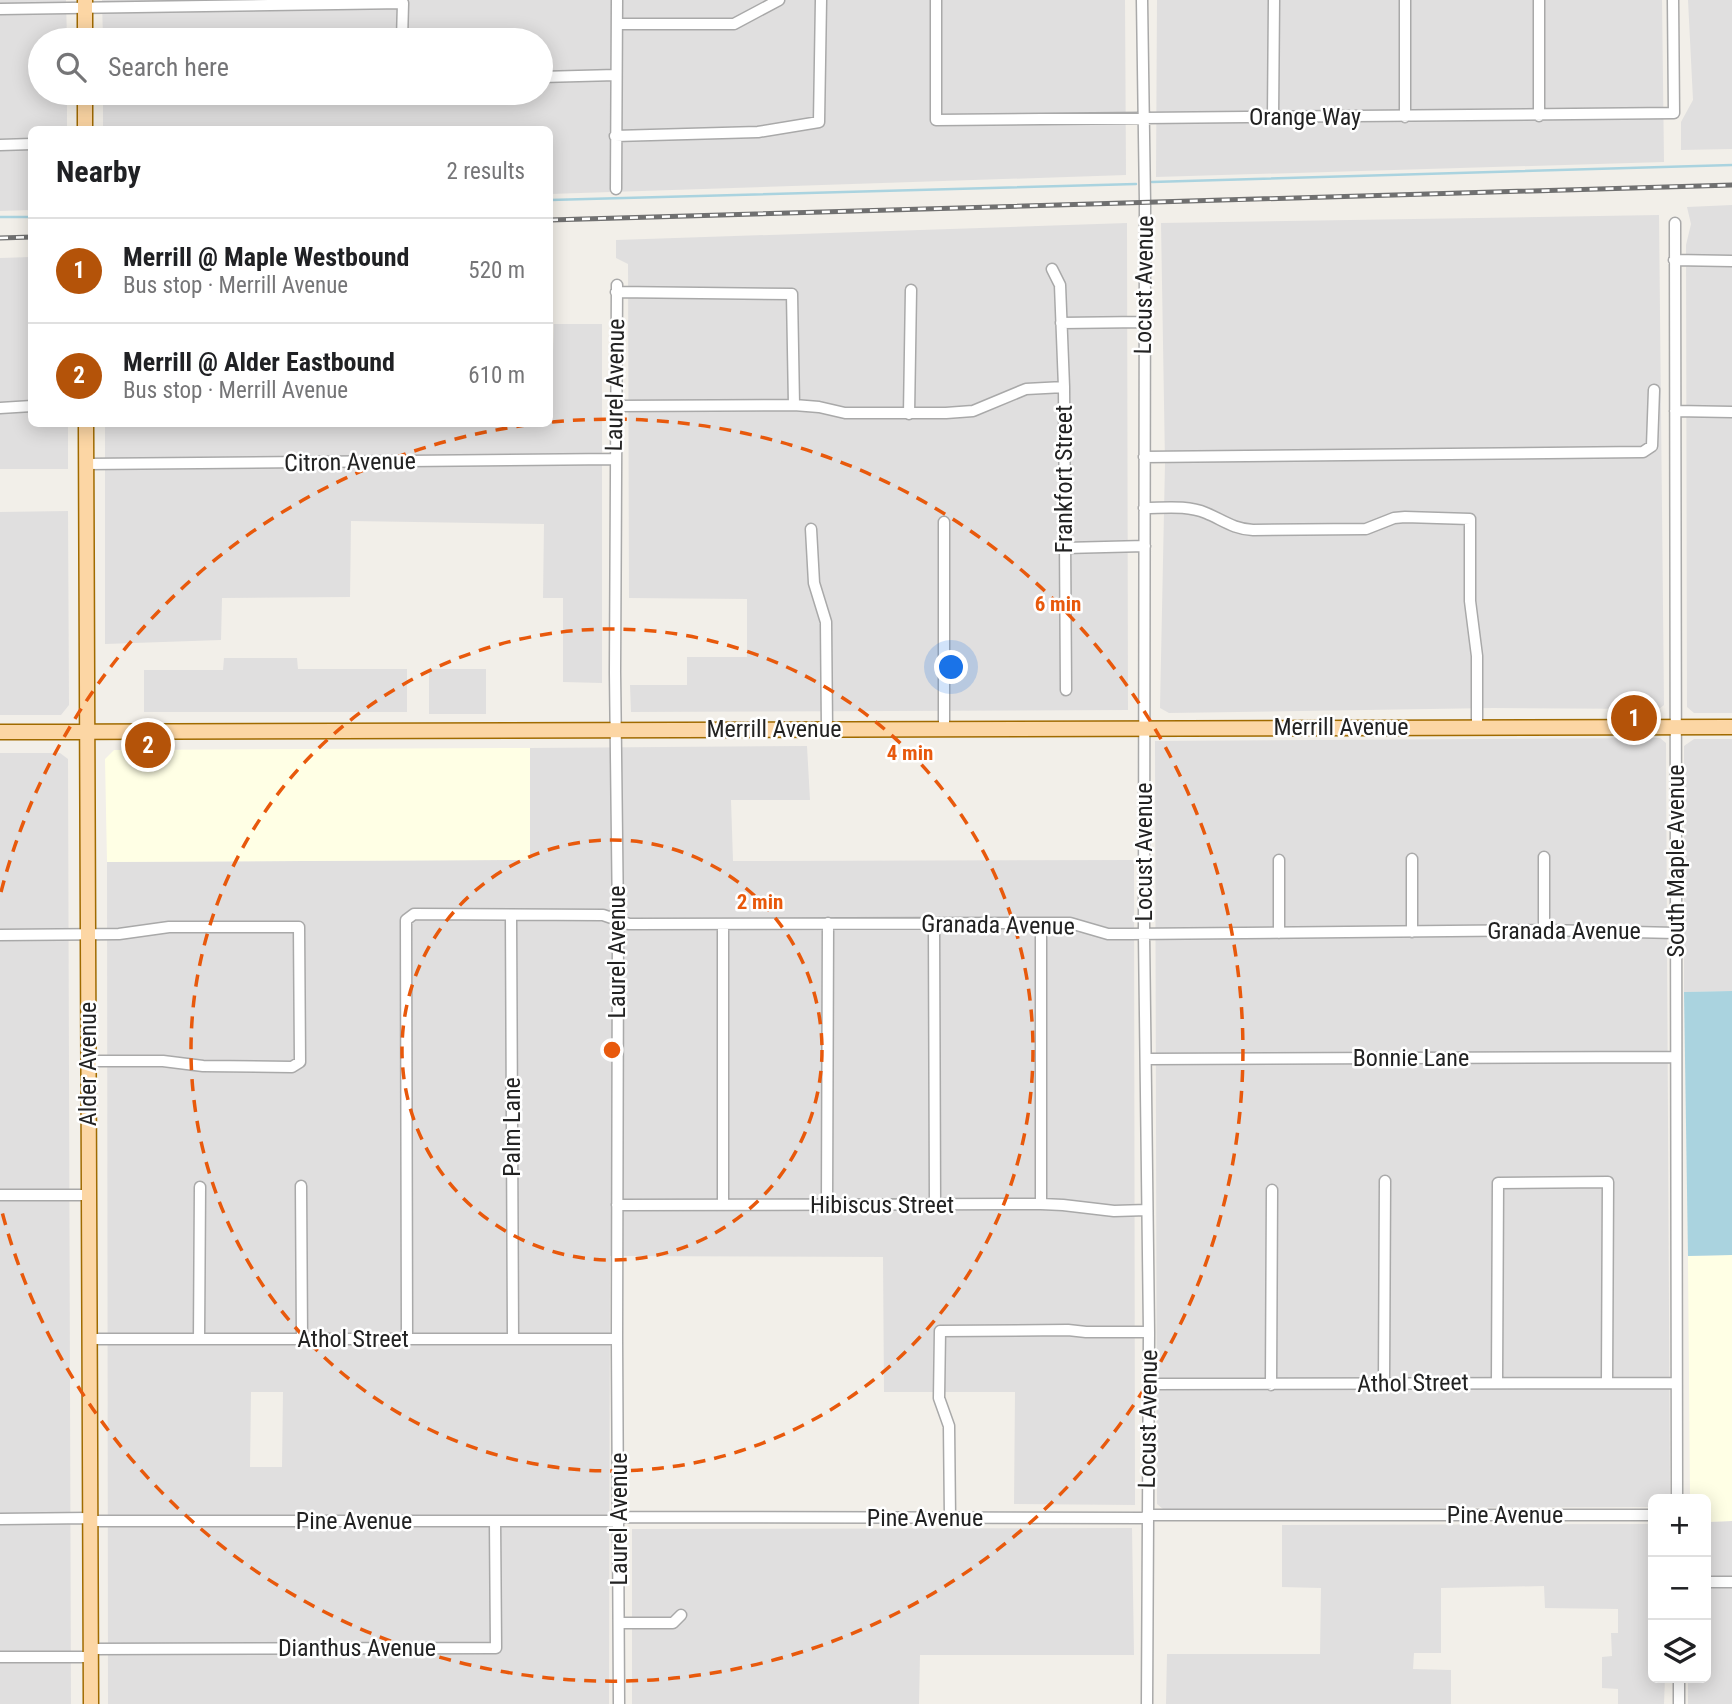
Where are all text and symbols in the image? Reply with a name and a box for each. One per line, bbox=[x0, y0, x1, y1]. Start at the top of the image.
search box bbox=[28, 28, 553, 105]
icon: search bbox=[52, 48, 90, 86]
text: Search here bbox=[108, 52, 229, 82]
street label: Orange Way bbox=[1249, 103, 1361, 131]
text: Nearby bbox=[56, 154, 141, 189]
text: 2 results bbox=[447, 158, 525, 185]
street label: Locust Avenue bbox=[1129, 215, 1159, 355]
text: Merrill @ Maple Westbound bbox=[123, 242, 409, 272]
text: 1 bbox=[73, 257, 85, 284]
text: 520 m bbox=[468, 257, 525, 284]
text: Bus stop · Merrill Avenue bbox=[123, 272, 348, 299]
street label: Laurel Avenue bbox=[600, 318, 630, 452]
text: Merrill @ Alder Eastbound bbox=[123, 347, 395, 377]
text: 2 bbox=[73, 362, 85, 389]
text: 610 m bbox=[468, 362, 525, 389]
text: Bus stop · Merrill Avenue bbox=[123, 377, 348, 404]
street label: Frankfort Street bbox=[1050, 405, 1078, 553]
street label: Citron Avenue bbox=[284, 447, 416, 477]
text: 6 min bbox=[1035, 592, 1081, 616]
your location bbox=[934, 650, 968, 684]
pin: 1 bbox=[1611, 692, 1657, 744]
street label: Merrill Avenue bbox=[1273, 713, 1409, 741]
street label: Merrill Avenue bbox=[706, 715, 842, 743]
pin: 2 bbox=[125, 719, 171, 771]
text: 4 min bbox=[887, 741, 933, 765]
street label: South Maple Avenue bbox=[1662, 764, 1690, 958]
street label: Locust Avenue bbox=[1130, 783, 1158, 921]
street label: Laurel Avenue bbox=[603, 886, 631, 1018]
text: 2 min bbox=[737, 890, 783, 914]
street label: Granada Avenue bbox=[921, 910, 1075, 940]
street label: Granada Avenue bbox=[1487, 917, 1641, 945]
street label: Alder Avenue bbox=[74, 1002, 102, 1126]
centre of rings bbox=[600, 1038, 624, 1062]
street label: Bonnie Lane bbox=[1353, 1044, 1469, 1072]
street label: Palm Lane bbox=[498, 1077, 526, 1177]
street label: Hibiscus Street bbox=[810, 1191, 954, 1219]
street label: Athol Street bbox=[297, 1325, 409, 1353]
street label: Locust Avenue bbox=[1133, 1349, 1163, 1489]
street label: Athol Street bbox=[1357, 1368, 1469, 1398]
street label: Laurel Avenue bbox=[605, 1453, 633, 1585]
map controls bbox=[1648, 1494, 1711, 1683]
button: + bbox=[1648, 1494, 1711, 1557]
street label: Pine Avenue bbox=[1447, 1501, 1563, 1529]
street label: Pine Avenue bbox=[867, 1504, 983, 1532]
street label: Pine Avenue bbox=[296, 1507, 412, 1535]
button: − bbox=[1648, 1557, 1711, 1620]
button: layers bbox=[1648, 1620, 1711, 1683]
street label: Dianthus Avenue bbox=[278, 1634, 436, 1662]

